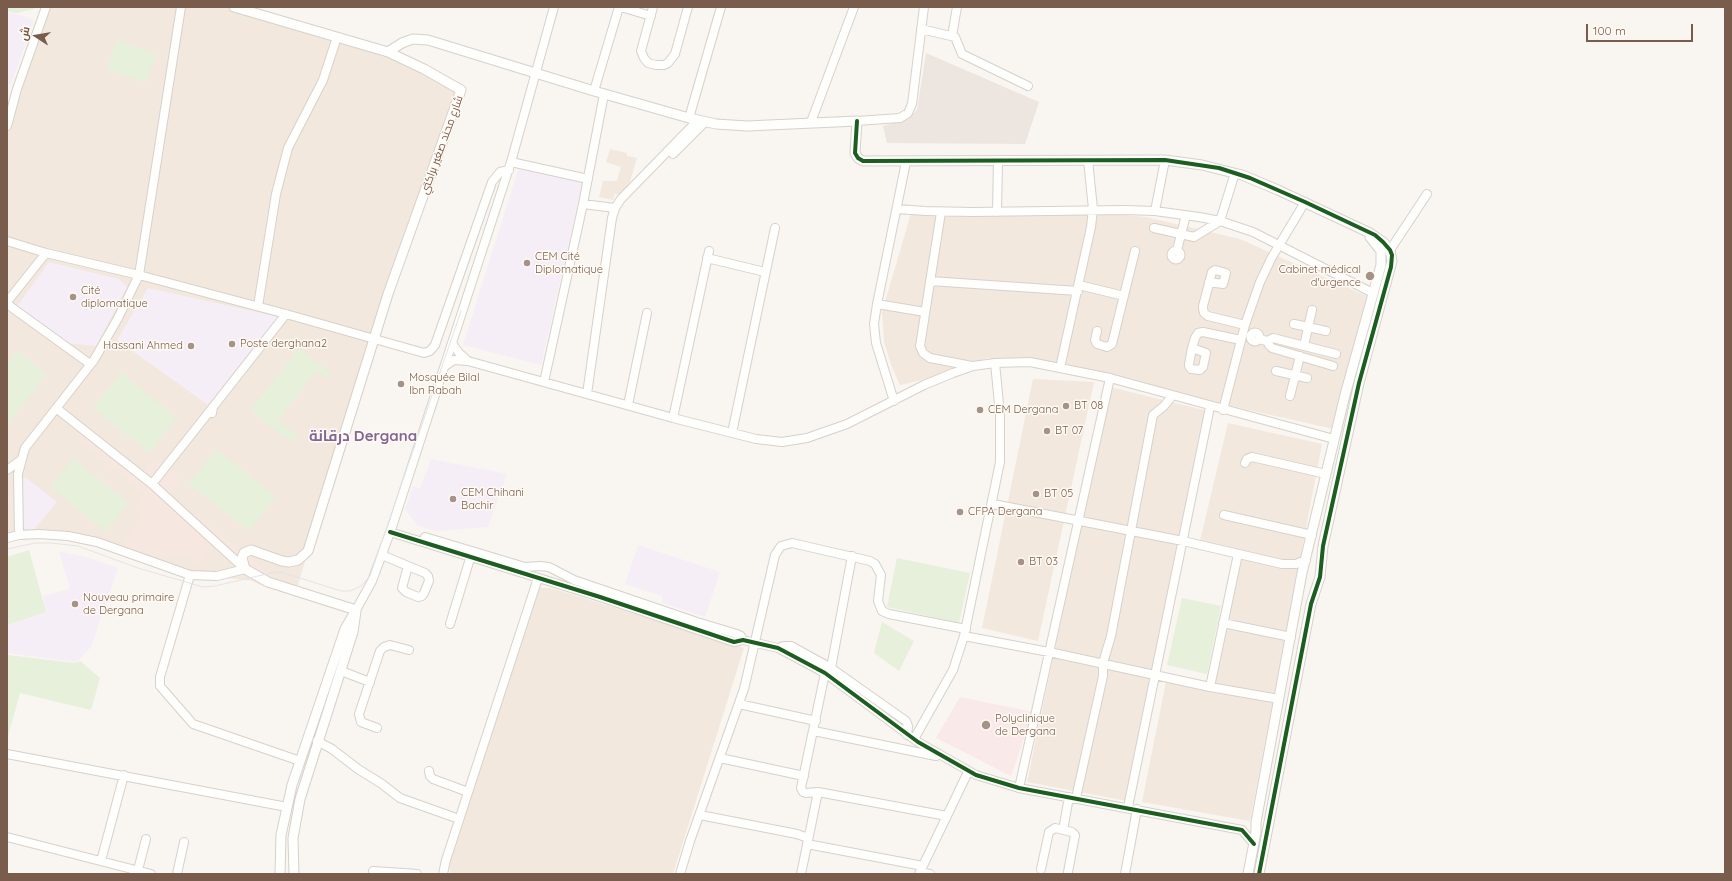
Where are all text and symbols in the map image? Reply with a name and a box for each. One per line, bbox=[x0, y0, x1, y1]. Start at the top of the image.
north arrow bbox=[16, 16, 56, 56]
scale bar bbox=[1588, 16, 1695, 42]
text: 100 m bbox=[1593, 23, 1626, 38]
text: ش bbox=[16, 25, 33, 42]
street label: شارع محند صغير براكتي bbox=[418, 94, 466, 196]
place label: CEM Cité Diplomatique bbox=[535, 250, 603, 276]
marker: CEM Cité Diplomatique bbox=[522, 258, 532, 268]
place label: Cabinet médical d'urgence bbox=[1279, 263, 1361, 289]
marker: Cabinet médical d'urgence bbox=[1364, 270, 1376, 282]
place label: Cité diplomatique bbox=[81, 284, 148, 310]
marker: Cité diplomatique bbox=[68, 292, 78, 302]
place label: Poste derghana2 bbox=[240, 337, 327, 351]
place label: Hassani Ahmed bbox=[103, 339, 183, 353]
marker: Poste derghana2 bbox=[227, 339, 237, 349]
marker: Hassani Ahmed bbox=[186, 341, 196, 351]
place label: Mosquée Bilal Ibn Rabah bbox=[409, 371, 479, 397]
marker: Mosquée Bilal Ibn Rabah bbox=[396, 379, 406, 389]
place label: BT 08 bbox=[1074, 399, 1103, 413]
marker: BT 08 bbox=[1061, 401, 1071, 411]
place label: CEM Dergana bbox=[988, 403, 1058, 417]
marker: CEM Dergana bbox=[975, 405, 985, 415]
place label: BT 07 bbox=[1055, 424, 1083, 438]
marker: BT 07 bbox=[1042, 426, 1052, 436]
district label: درقانة Dergana bbox=[309, 427, 417, 445]
place label: CEM Chihani Bachir bbox=[461, 486, 524, 512]
place label: BT 05 bbox=[1044, 487, 1073, 501]
marker: BT 05 bbox=[1031, 489, 1041, 499]
marker: CEM Chihani Bachir bbox=[448, 494, 458, 504]
place label: CFPA Dergana bbox=[968, 505, 1042, 519]
marker: CFPA Dergana bbox=[955, 507, 965, 517]
place label: BT 03 bbox=[1029, 555, 1058, 569]
marker: BT 03 bbox=[1016, 557, 1026, 567]
place label: Nouveau primaire de Dergana bbox=[83, 591, 174, 617]
marker: Nouveau primaire de Dergana bbox=[70, 599, 80, 609]
place label: Polyclinique de Dergana bbox=[995, 712, 1056, 738]
marker: Polyclinique de Dergana bbox=[980, 719, 992, 731]

